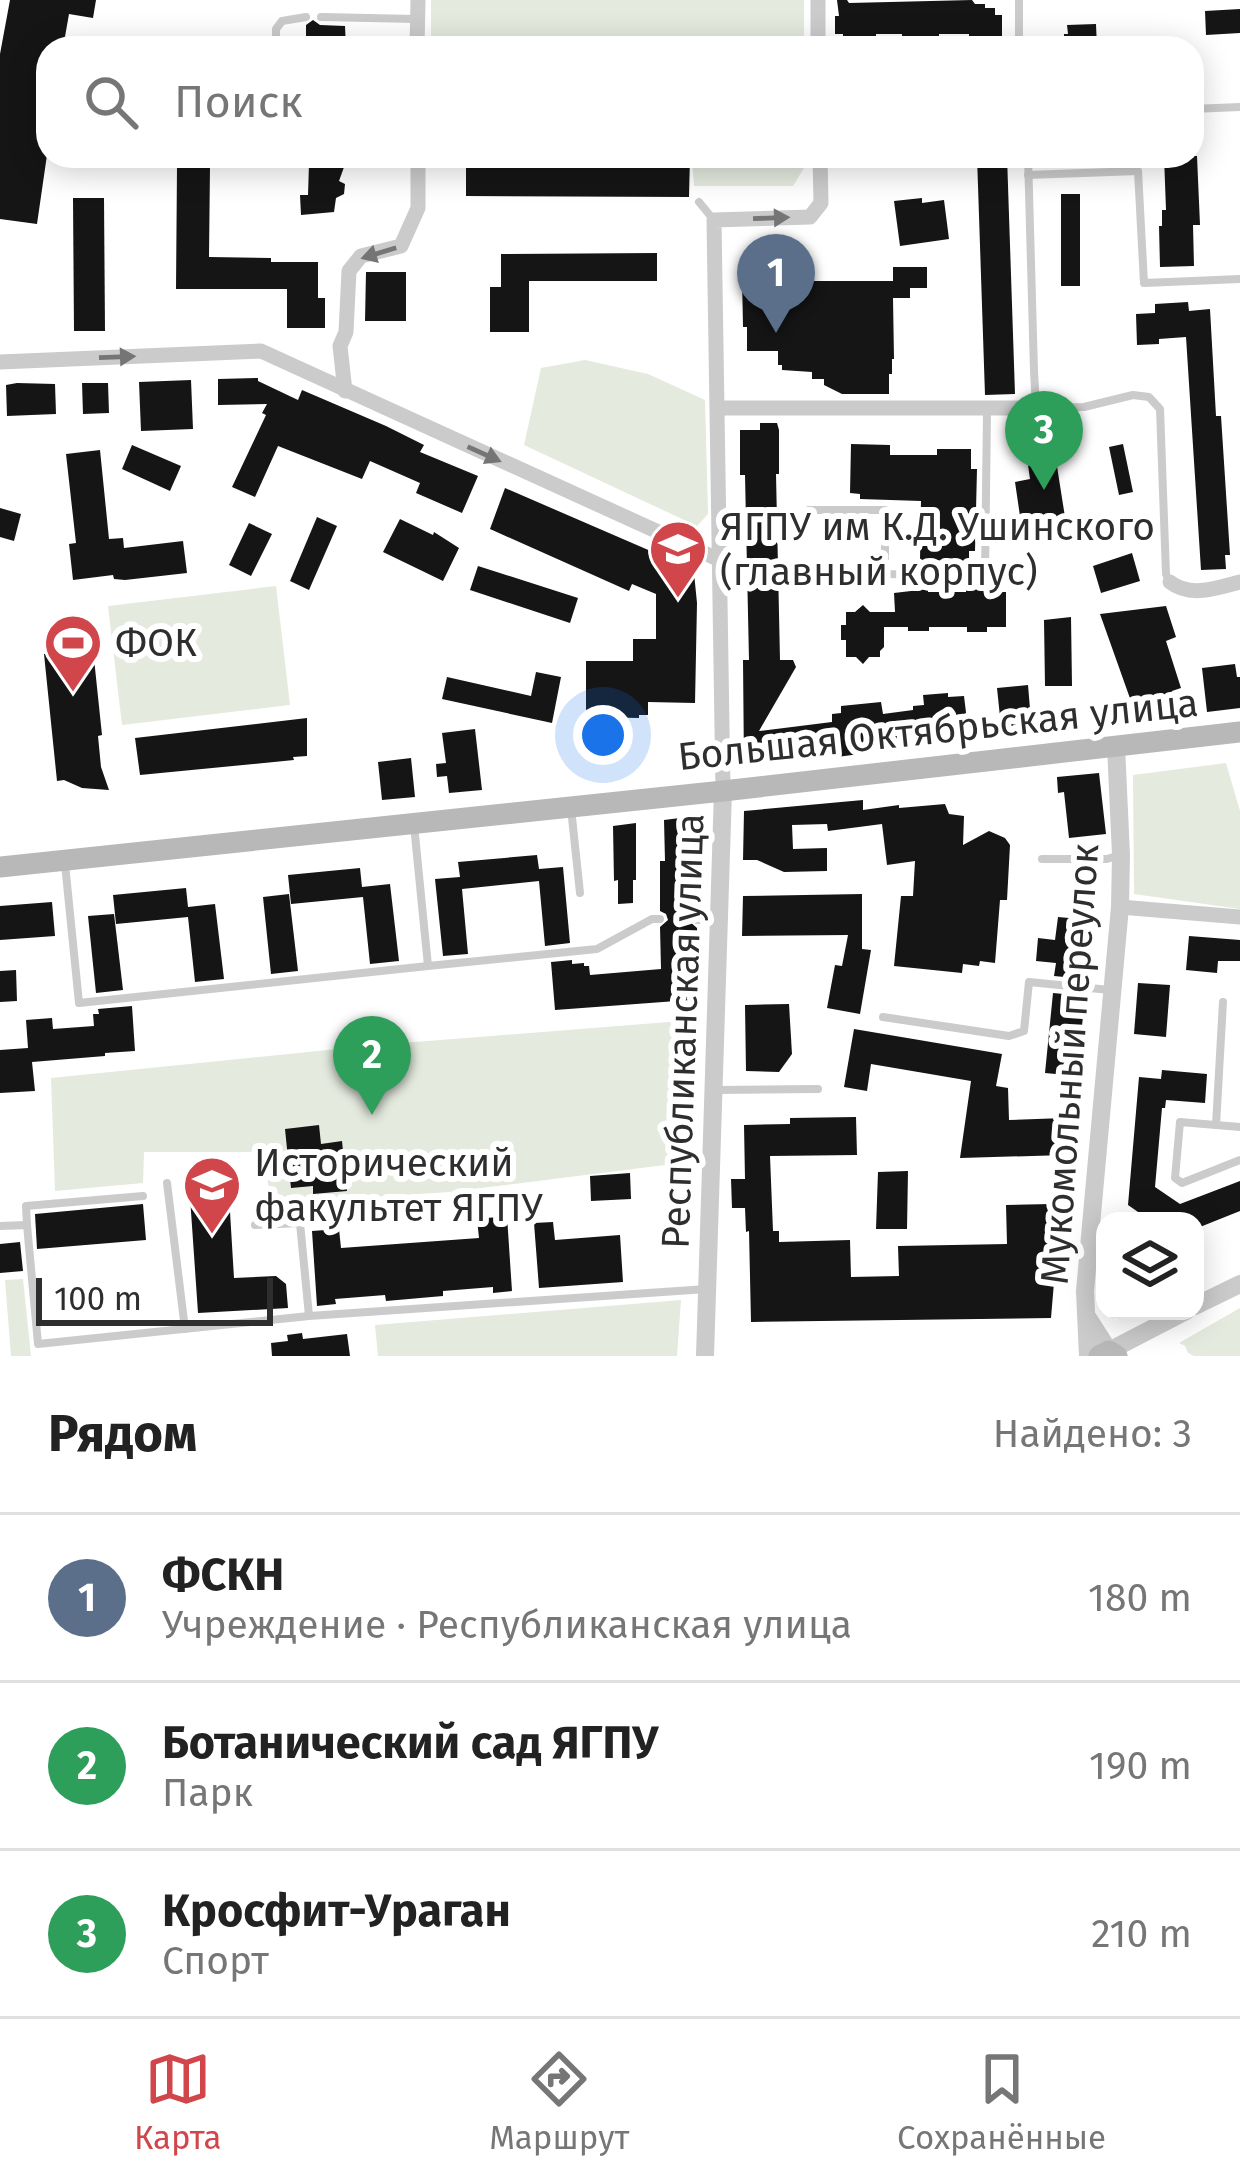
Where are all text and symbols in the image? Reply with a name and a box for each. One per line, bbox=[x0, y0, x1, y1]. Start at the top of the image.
search box bbox=[36, 36, 1204, 168]
icon: search bbox=[78, 69, 144, 135]
text: Поиск bbox=[174, 75, 303, 129]
one-way arrow bbox=[753, 208, 791, 227]
pin: 1 bbox=[737, 234, 815, 333]
one-way arrow bbox=[360, 245, 396, 263]
one-way arrow bbox=[99, 347, 137, 366]
pin: 3 bbox=[1005, 391, 1083, 490]
one-way arrow bbox=[467, 444, 502, 464]
place label: ЯГПУ им К.Д. Ушинского (главный корпус) bbox=[720, 504, 1155, 595]
school or university icon: ЯГПУ им К.Д. Ушинского (главный корпус) bbox=[647, 518, 709, 600]
sports icon: ФОК bbox=[42, 612, 104, 694]
place label: ФОК bbox=[115, 620, 197, 666]
street label: Большая Октябрьская улица bbox=[676, 680, 1200, 780]
your location bbox=[573, 705, 633, 765]
street label: Республиканская улица bbox=[652, 813, 714, 1249]
street label: Мукомольный переулок bbox=[1032, 842, 1108, 1286]
pin: 2 bbox=[333, 1016, 411, 1115]
place label: Исторический факультет ЯГПУ bbox=[254, 1140, 544, 1231]
school or university icon: Исторический факультет ЯГПУ bbox=[181, 1154, 243, 1236]
map controls bbox=[1096, 1212, 1204, 1320]
button: layers bbox=[1096, 1212, 1204, 1320]
scale bar bbox=[36, 1272, 273, 1325]
text: 100 m bbox=[54, 1279, 142, 1319]
text: Рядом bbox=[48, 1403, 197, 1465]
text: Найдено: 3 bbox=[993, 1411, 1192, 1457]
text: ФСКН bbox=[162, 1548, 284, 1602]
text: 1 bbox=[78, 1575, 96, 1621]
text: 180 m bbox=[1088, 1575, 1192, 1621]
text: Учреждение · Республиканская улица bbox=[162, 1602, 852, 1648]
text: Ботанический сад ЯГПУ bbox=[162, 1716, 658, 1770]
text: 2 bbox=[77, 1743, 97, 1789]
text: 190 m bbox=[1089, 1743, 1192, 1789]
text: Парк bbox=[162, 1770, 253, 1816]
text: Кросфит-Ураган bbox=[162, 1884, 511, 1938]
text: 3 bbox=[77, 1911, 97, 1957]
text: 210 m bbox=[1091, 1911, 1192, 1957]
text: Спорт bbox=[162, 1938, 269, 1984]
tab: Карта bbox=[134, 2046, 221, 2158]
tab: Маршрут bbox=[489, 2046, 629, 2158]
tab: Сохранённые bbox=[897, 2046, 1106, 2158]

